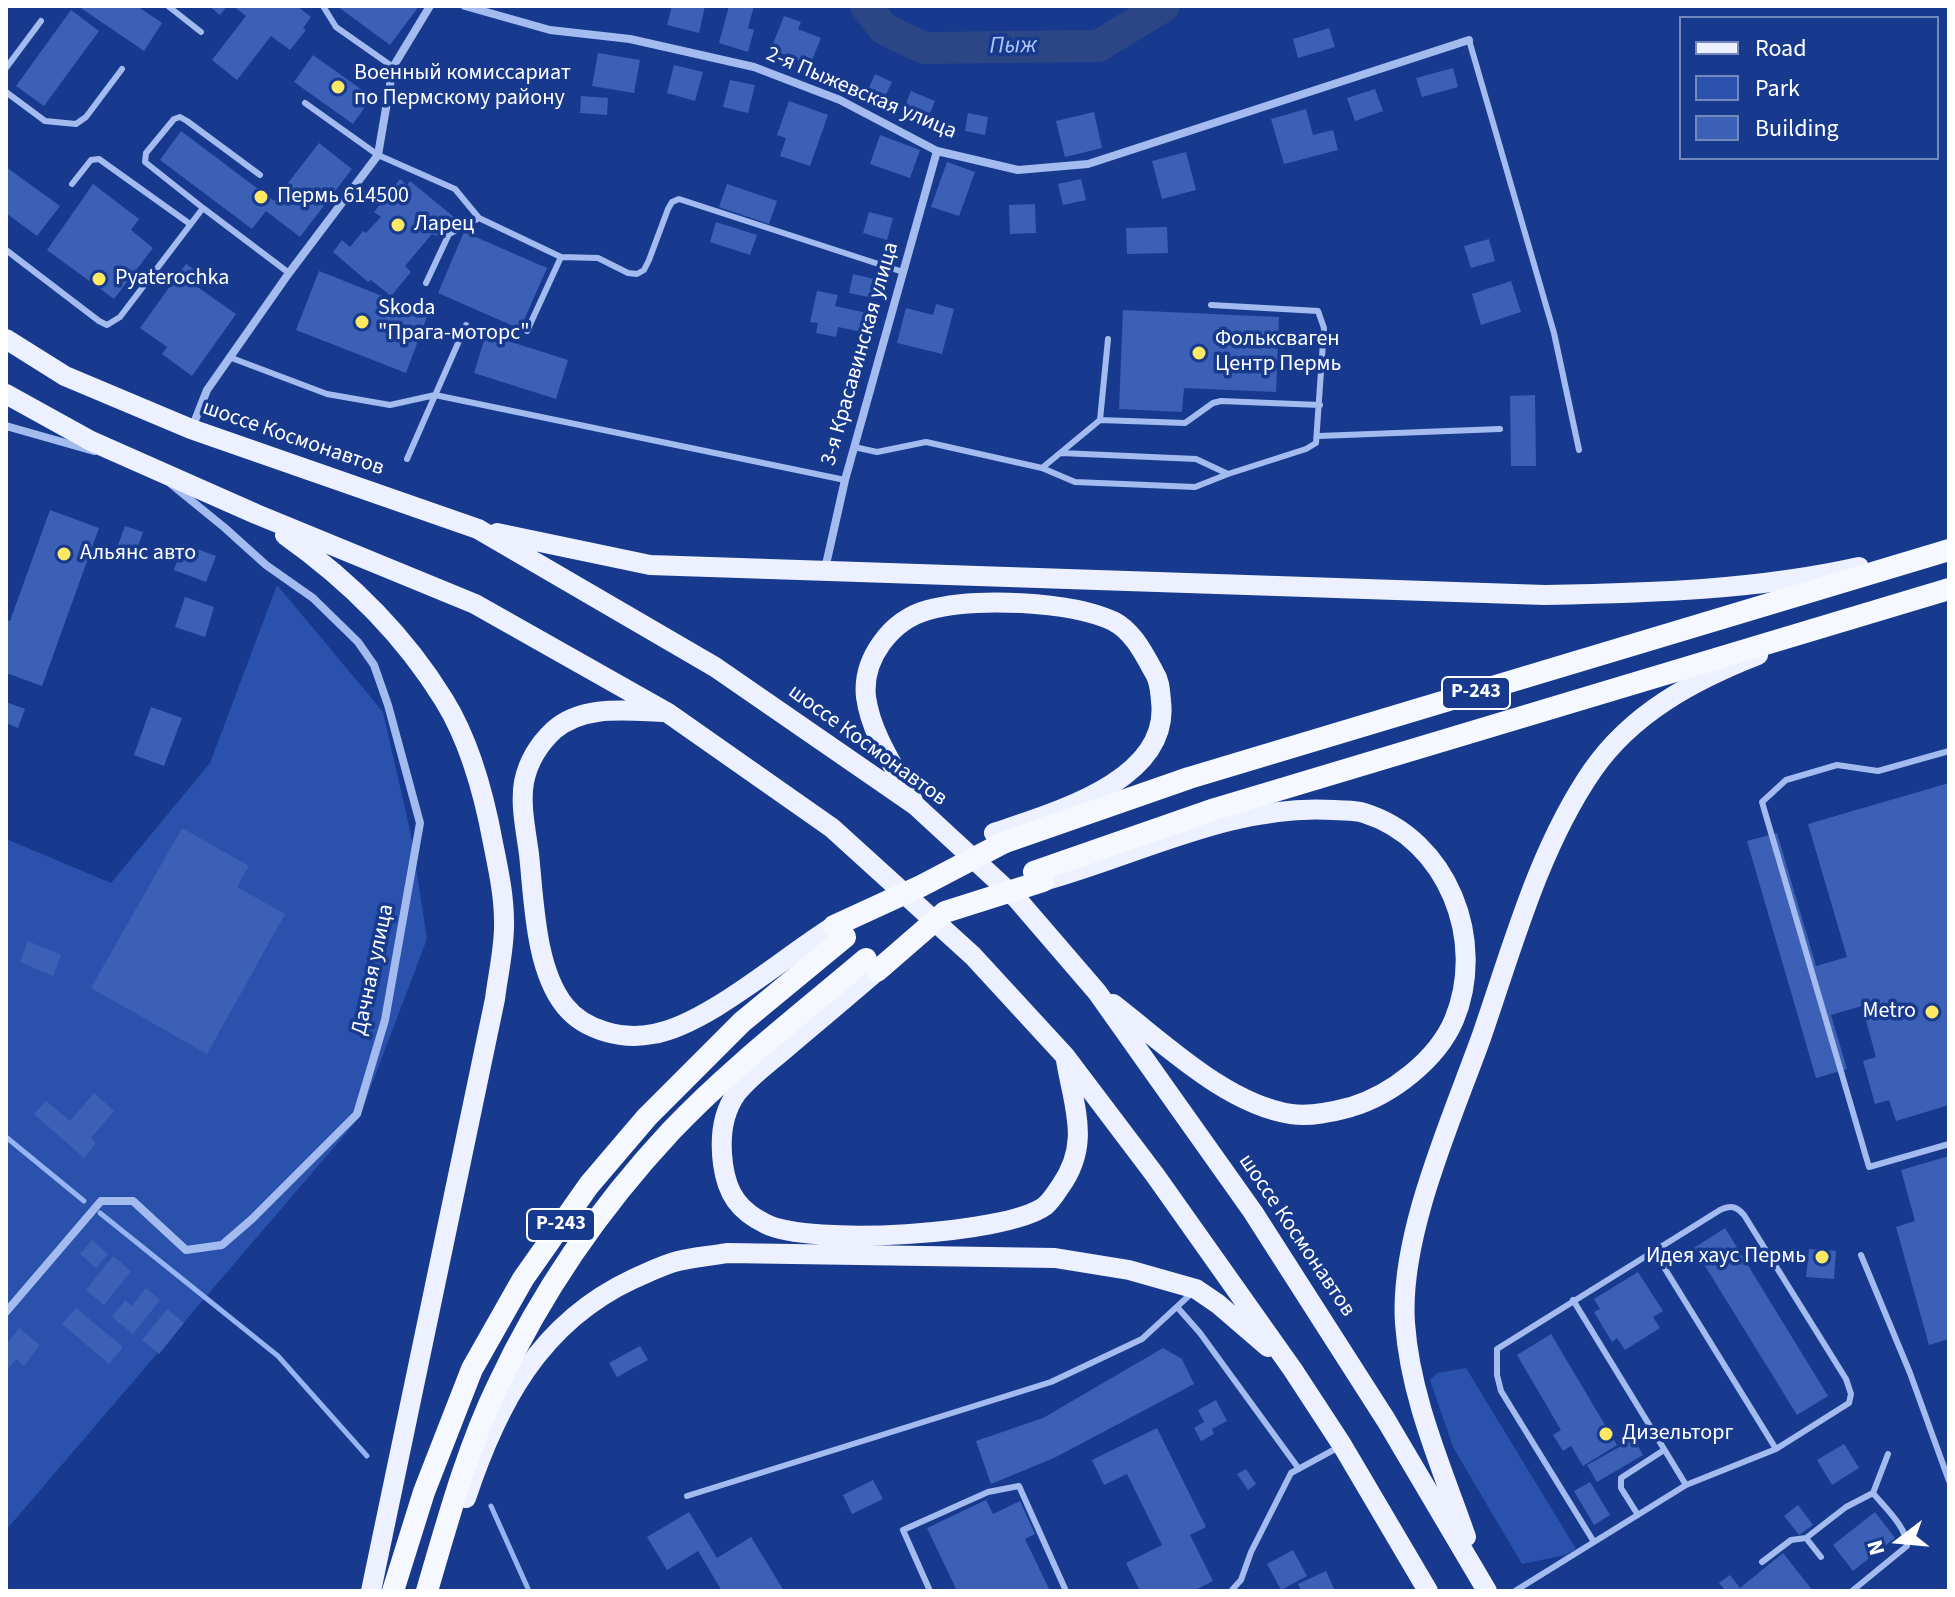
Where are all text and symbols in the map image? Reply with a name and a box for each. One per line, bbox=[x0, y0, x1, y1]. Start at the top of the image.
legend bbox=[1679, 16, 1939, 160]
text: Road bbox=[1755, 31, 1807, 66]
water label: Пыж bbox=[989, 32, 1037, 62]
street label: 2-я Пыжевская улица bbox=[762, 42, 960, 146]
place label: Военный комиссариат по Пермскому району bbox=[354, 61, 571, 112]
text: Park bbox=[1755, 71, 1800, 106]
marker: Военный комиссариат по Пермскому району bbox=[329, 78, 347, 96]
text: Building bbox=[1755, 111, 1839, 146]
place label: Пермь 614500 bbox=[277, 184, 409, 210]
marker: Пермь 614500 bbox=[252, 188, 270, 206]
place label: Ларец bbox=[414, 212, 474, 238]
marker: Ларец bbox=[389, 216, 407, 234]
street label: 3-я Красавинская улица bbox=[816, 239, 906, 469]
place label: Pyaterochka bbox=[115, 266, 229, 292]
marker: Pyaterochka bbox=[90, 270, 108, 288]
place label: Skoda "Прага-моторс" bbox=[378, 296, 530, 348]
marker: Skoda "Прага-моторс" bbox=[353, 313, 371, 331]
place label: Фольксваген Центр Пермь bbox=[1215, 327, 1341, 378]
marker: Фольксваген Центр Пермь bbox=[1190, 344, 1208, 362]
street label: шоссе Космонавтов bbox=[199, 396, 387, 482]
place label: Альянс авто bbox=[80, 541, 196, 567]
marker: Альянс авто bbox=[55, 545, 73, 563]
road number: Р-243 bbox=[1442, 677, 1510, 709]
street label: шоссе Космонавтов bbox=[782, 679, 952, 813]
street label: Дачная улица bbox=[347, 902, 401, 1038]
place label: Metro bbox=[1863, 999, 1916, 1025]
marker: Metro bbox=[1923, 1003, 1941, 1021]
street label: шоссе Космонавтов bbox=[1232, 1150, 1360, 1322]
road number: Р-243 bbox=[527, 1209, 595, 1241]
place label: Идея хаус Пермь bbox=[1646, 1244, 1806, 1270]
marker: Идея хаус Пермь bbox=[1813, 1248, 1831, 1266]
place label: Дизельторг bbox=[1622, 1421, 1733, 1447]
marker: Дизельторг bbox=[1597, 1425, 1615, 1443]
north arrow bbox=[1859, 1501, 1939, 1581]
text: N bbox=[1859, 1536, 1893, 1559]

